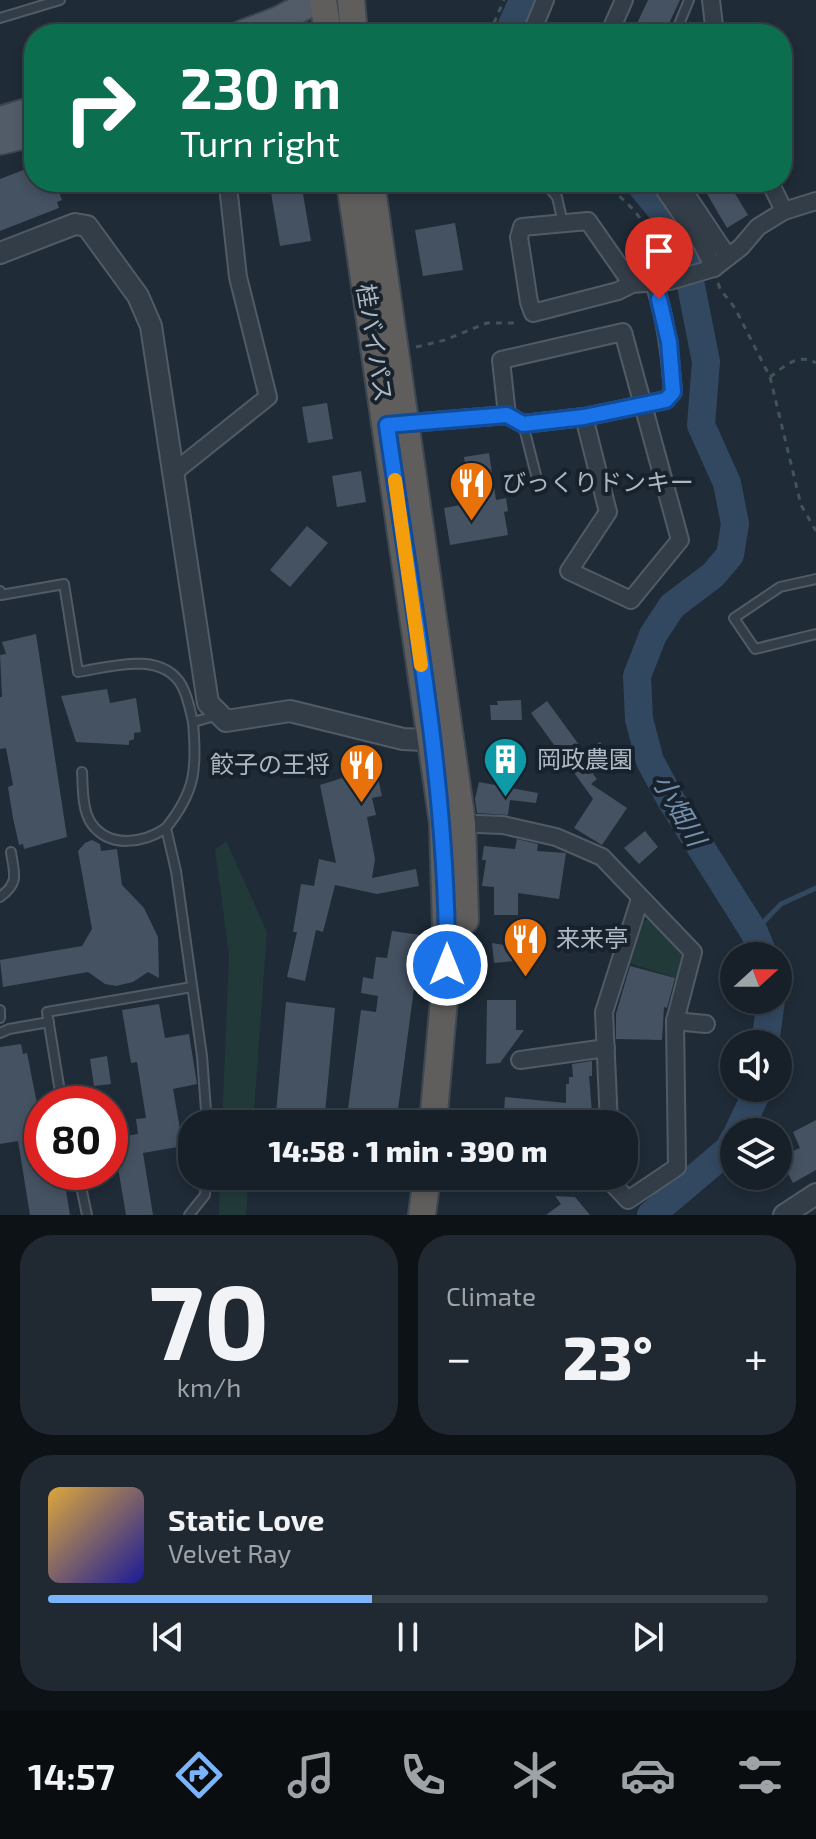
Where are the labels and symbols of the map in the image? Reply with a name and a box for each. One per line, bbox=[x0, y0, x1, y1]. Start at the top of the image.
pin bbox=[625, 217, 693, 299]
street label: 桂バイパス bbox=[352, 281, 399, 404]
restaurant icon: びっくりドンキー bbox=[447, 459, 495, 522]
place label: びっくりドンキー bbox=[502, 467, 694, 496]
building icon: 岡政農園 bbox=[482, 736, 530, 799]
restaurant icon: 餃子の王将 bbox=[337, 741, 385, 804]
place label: 岡政農園 bbox=[537, 744, 633, 773]
place label: 餃子の王将 bbox=[210, 749, 330, 778]
water label: 小畑川 bbox=[647, 768, 715, 853]
restaurant icon: 来来亭 bbox=[501, 915, 549, 978]
position arrow bbox=[405, 923, 489, 1007]
place label: 来来亭 bbox=[556, 923, 628, 952]
north arrow bbox=[720, 942, 792, 1014]
speed limit sign: 80 bbox=[24, 1086, 128, 1190]

